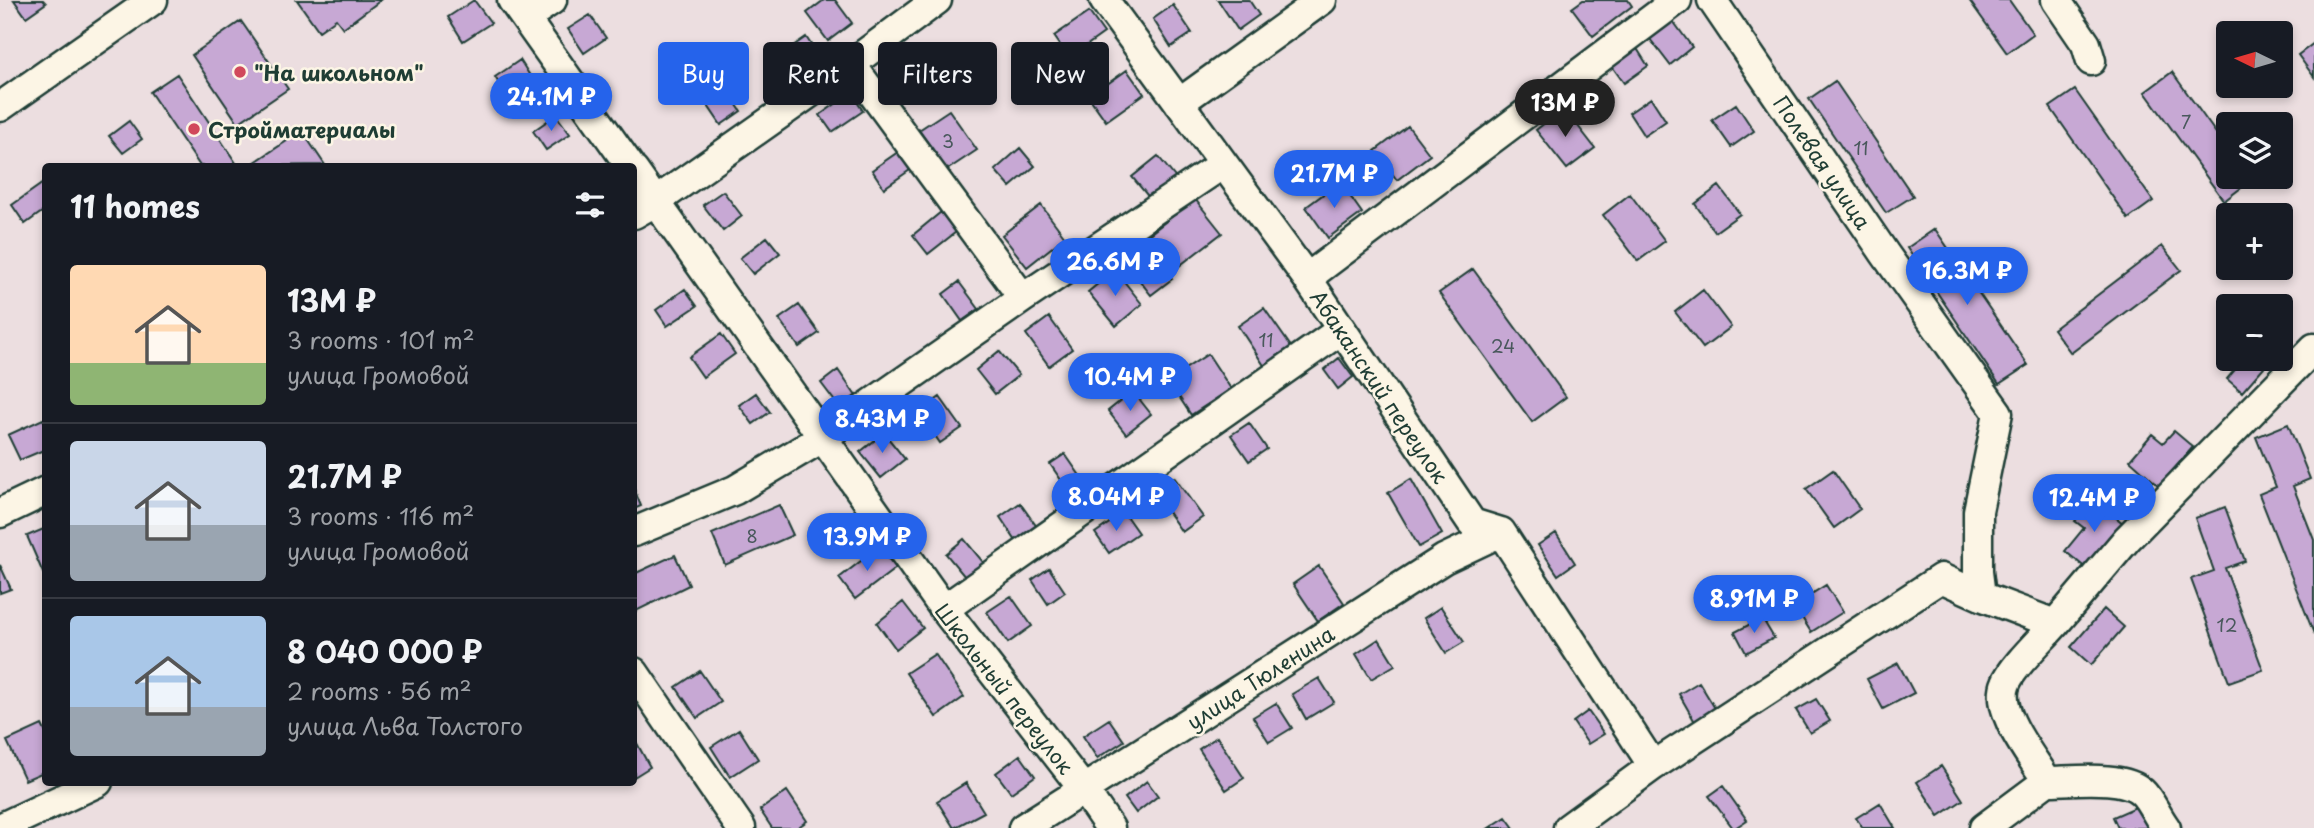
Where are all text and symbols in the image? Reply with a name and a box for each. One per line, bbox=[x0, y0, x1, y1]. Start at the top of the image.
north arrow bbox=[2216, 21, 2292, 98]
map controls bbox=[2216, 21, 2293, 371]
chip: Buy bbox=[658, 42, 749, 105]
chip: Rent bbox=[763, 42, 864, 105]
chip: Filters bbox=[878, 42, 997, 105]
chip: New bbox=[1011, 42, 1109, 105]
place label: "На школьном" bbox=[254, 56, 424, 88]
marker: "На школьном" bbox=[232, 64, 248, 80]
pin: 24.1M ₽ bbox=[486, 74, 616, 133]
text: 24.1M ₽ bbox=[506, 78, 596, 113]
pin: 13M ₽ bbox=[1516, 80, 1614, 139]
text: 13M ₽ bbox=[1531, 84, 1599, 119]
street label: Полевая улица bbox=[1766, 89, 1880, 236]
house number: 7 bbox=[2181, 108, 2191, 135]
button: layers bbox=[2216, 112, 2293, 189]
place label: Стройматериалы bbox=[208, 113, 395, 145]
marker: Стройматериалы bbox=[186, 121, 202, 137]
house number: 3 bbox=[942, 127, 954, 154]
house number: 11 bbox=[1853, 134, 1869, 161]
pin: 21.7M ₽ bbox=[1269, 150, 1399, 210]
text: 21.7M ₽ bbox=[1290, 155, 1378, 190]
text: 11 homes bbox=[70, 183, 200, 228]
icon: filters bbox=[571, 186, 609, 224]
button: + bbox=[2216, 203, 2293, 280]
pin: 26.6M ₽ bbox=[1050, 238, 1180, 298]
text: 26.6M ₽ bbox=[1066, 243, 1164, 278]
pin: 16.3M ₽ bbox=[1902, 247, 2032, 307]
text: 16.3M ₽ bbox=[1922, 252, 2012, 287]
text: 13M ₽ bbox=[287, 277, 376, 322]
street label: Абаканский переулок bbox=[1303, 283, 1457, 490]
icon: home bbox=[126, 293, 210, 377]
button: − bbox=[2216, 294, 2293, 371]
text: 3 rooms · 101 m² bbox=[287, 322, 475, 357]
house number: 11 bbox=[1258, 326, 1274, 353]
house number: 24 bbox=[1491, 332, 1515, 359]
pin: 10.4M ₽ bbox=[1065, 354, 1195, 413]
text: улица Громовой bbox=[287, 357, 469, 392]
text: 10.4M ₽ bbox=[1084, 358, 1176, 393]
pin: 8.43M ₽ bbox=[817, 396, 947, 455]
text: 8.43M ₽ bbox=[835, 400, 929, 435]
text: 21.7M ₽ bbox=[287, 453, 402, 498]
icon: home bbox=[126, 469, 210, 553]
pin: 8.04M ₽ bbox=[1051, 474, 1181, 533]
pin: 12.4M ₽ bbox=[2029, 475, 2159, 534]
text: 8.04M ₽ bbox=[1068, 478, 1164, 513]
text: 12.4M ₽ bbox=[2049, 479, 2139, 514]
text: 3 rooms · 116 m² bbox=[287, 498, 474, 533]
pin: 13.9M ₽ bbox=[802, 514, 932, 573]
text: 13.9M ₽ bbox=[823, 518, 911, 553]
house number: 8 bbox=[746, 522, 758, 549]
text: улица Громовой bbox=[287, 533, 469, 568]
pin: 8.91M ₽ bbox=[1689, 576, 1819, 635]
text: 8.91M ₽ bbox=[1709, 580, 1799, 615]
street label: Школьный переулок bbox=[928, 596, 1082, 781]
house number: 12 bbox=[2217, 611, 2237, 638]
street label: улица Тюленина bbox=[1180, 617, 1341, 737]
text: 8 040 000 ₽ bbox=[287, 628, 482, 673]
icon: home bbox=[126, 644, 210, 728]
text: 2 rooms · 56 m² bbox=[287, 673, 472, 708]
text: улица Льва Толстого bbox=[287, 708, 523, 743]

